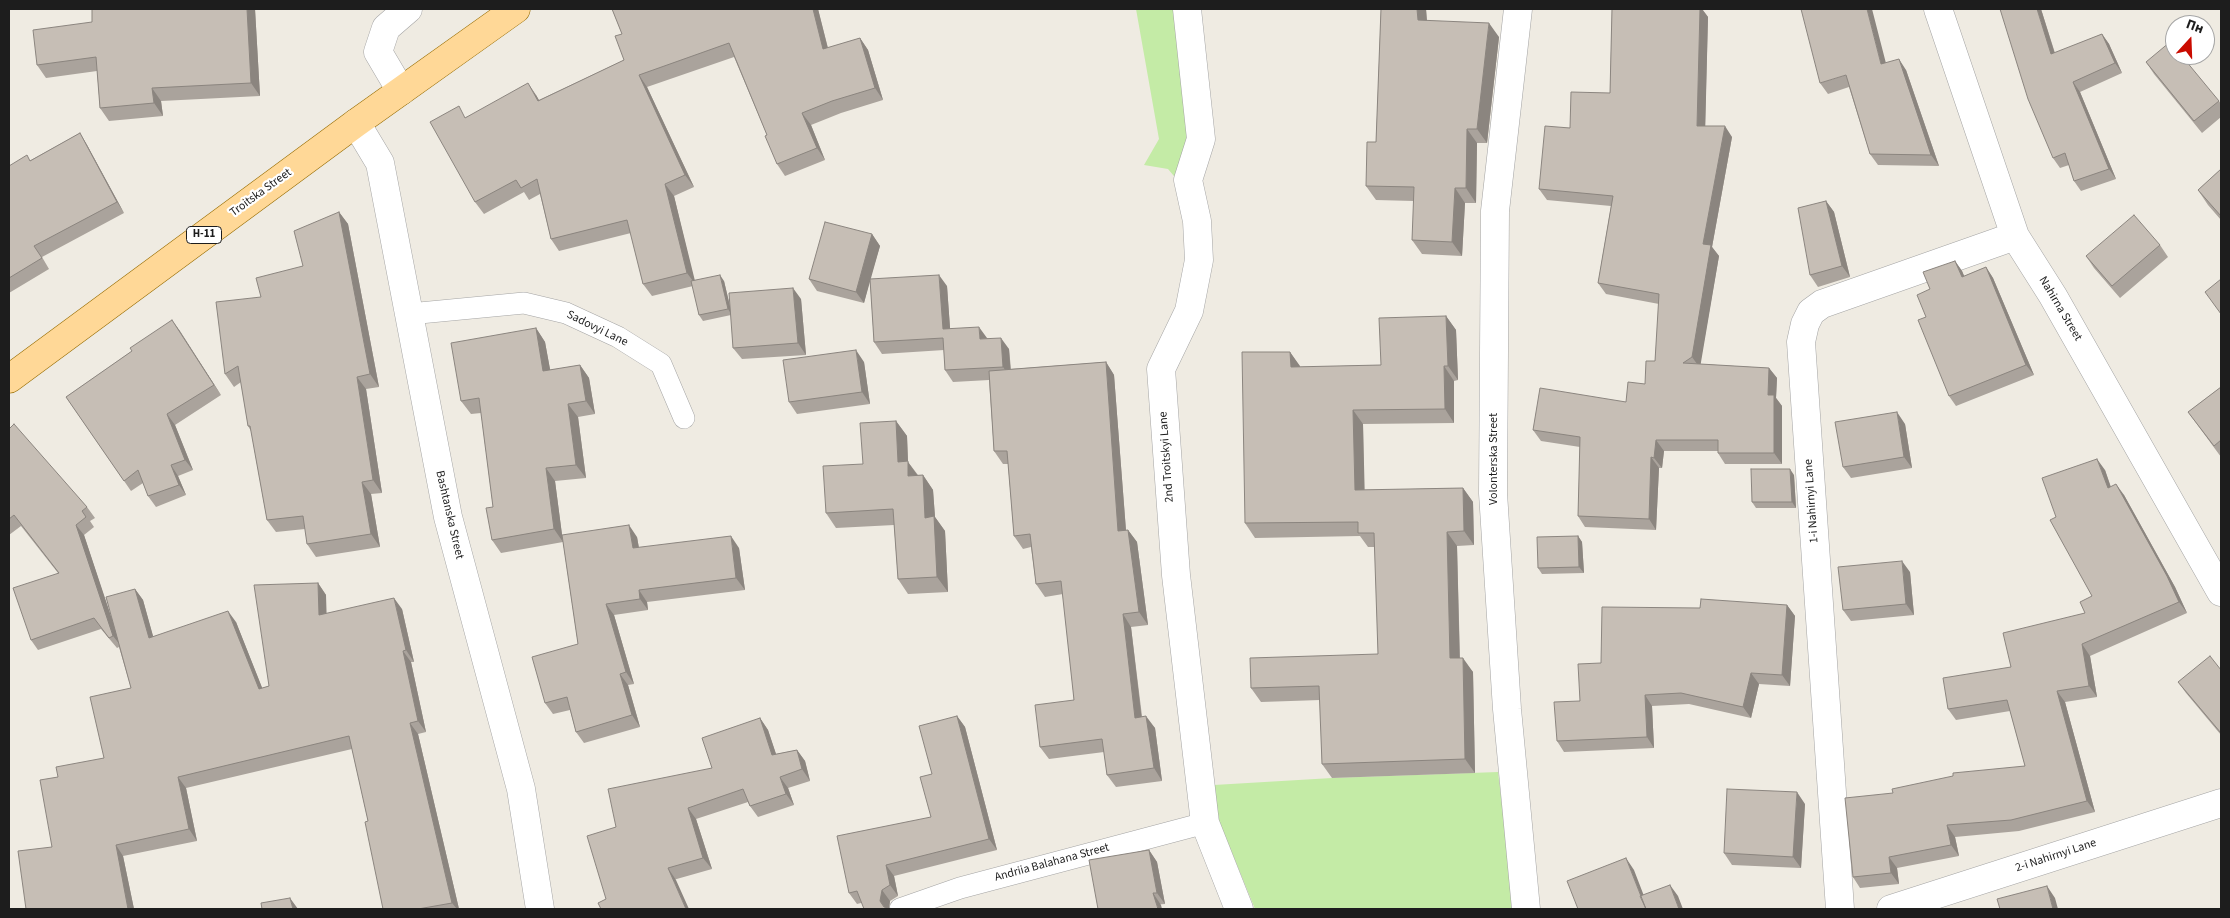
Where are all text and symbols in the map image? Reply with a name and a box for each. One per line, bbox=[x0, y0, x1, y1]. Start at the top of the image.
text: Пн bbox=[2183, 14, 2206, 39]
north arrow bbox=[2165, 15, 2215, 65]
street label: Troitska Street bbox=[227, 166, 295, 220]
road number: Н-11 bbox=[186, 226, 222, 244]
street label: Nahirna Street bbox=[2035, 274, 2085, 344]
street label: Sadovyi Lane bbox=[564, 308, 630, 350]
street label: 2nd Troitskyi Lane bbox=[1157, 411, 1177, 503]
street label: Volonterska Street bbox=[1487, 413, 1501, 505]
street label: 1-i Nahirnyi Lane bbox=[1802, 458, 1822, 544]
street label: Bashtanska Street bbox=[432, 469, 466, 561]
street label: 2-i Nahirnyi Lane bbox=[2014, 836, 2098, 876]
street label: Andriia Balahana Street bbox=[993, 841, 1111, 885]

